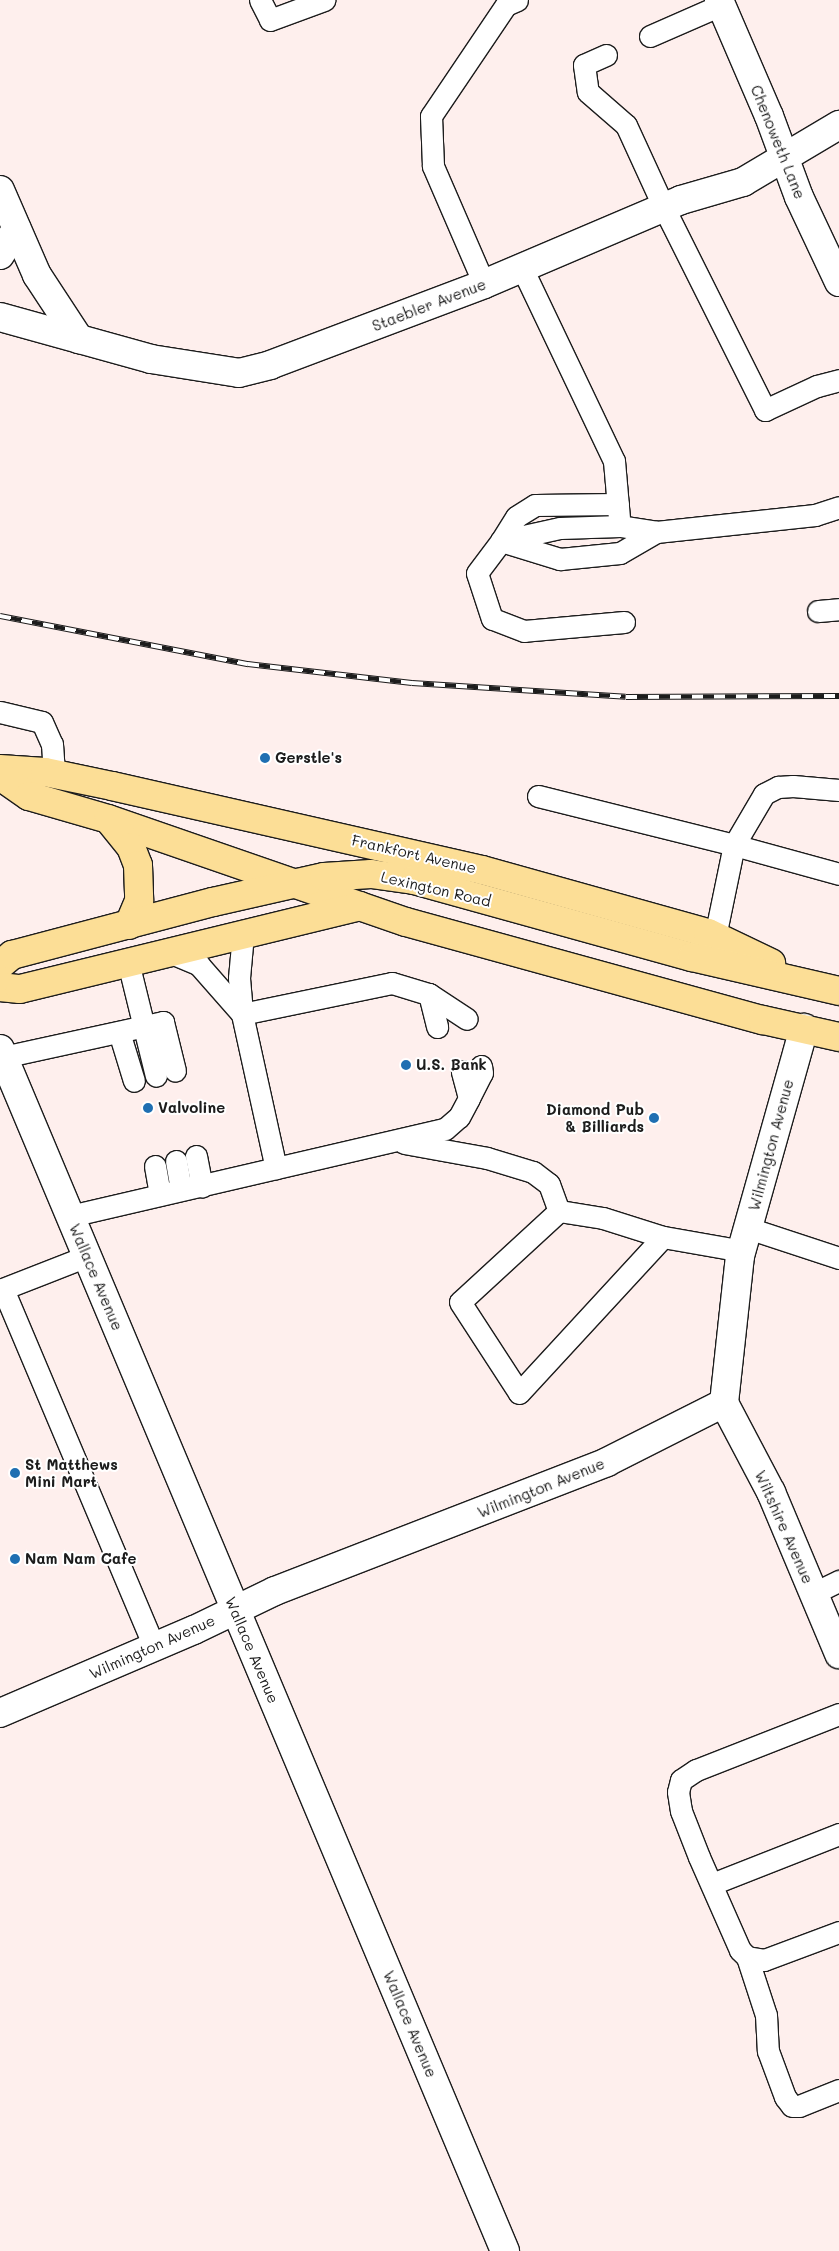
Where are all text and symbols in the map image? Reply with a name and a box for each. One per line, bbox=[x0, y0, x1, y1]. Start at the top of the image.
street label: Chenoweth Lane bbox=[747, 82, 809, 202]
street label: Staebler Avenue bbox=[370, 275, 488, 335]
place label: Gerstle's bbox=[275, 749, 342, 767]
marker: Gerstle's bbox=[259, 752, 271, 764]
street label: Frankfort Avenue bbox=[350, 831, 478, 877]
street label: Lexington Road bbox=[379, 868, 493, 910]
place label: U.S. Bank bbox=[416, 1056, 487, 1074]
marker: U.S. Bank bbox=[400, 1059, 412, 1071]
street label: Wilmington Avenue bbox=[745, 1077, 797, 1213]
place label: Valvoline bbox=[158, 1099, 225, 1117]
place label: Diamond Pub & Billiards bbox=[546, 1100, 644, 1135]
marker: Valvoline bbox=[142, 1102, 154, 1114]
marker: Diamond Pub & Billiards bbox=[648, 1112, 660, 1124]
street label: Wallace Avenue bbox=[65, 1221, 127, 1333]
street label: Wilmington Avenue bbox=[475, 1454, 607, 1522]
place label: St Matthews Mini Mart bbox=[25, 1455, 118, 1490]
marker: St Matthews Mini Mart bbox=[9, 1467, 21, 1479]
street label: Wiltshire Avenue bbox=[751, 1468, 817, 1586]
place label: Nam Nam Cafe bbox=[25, 1550, 137, 1568]
marker: Nam Nam Cafe bbox=[9, 1553, 21, 1565]
street label: Wallace Avenue bbox=[221, 1594, 283, 1706]
street label: Wilmington Avenue bbox=[86, 1611, 218, 1683]
street label: Wallace Avenue bbox=[379, 1968, 441, 2080]

